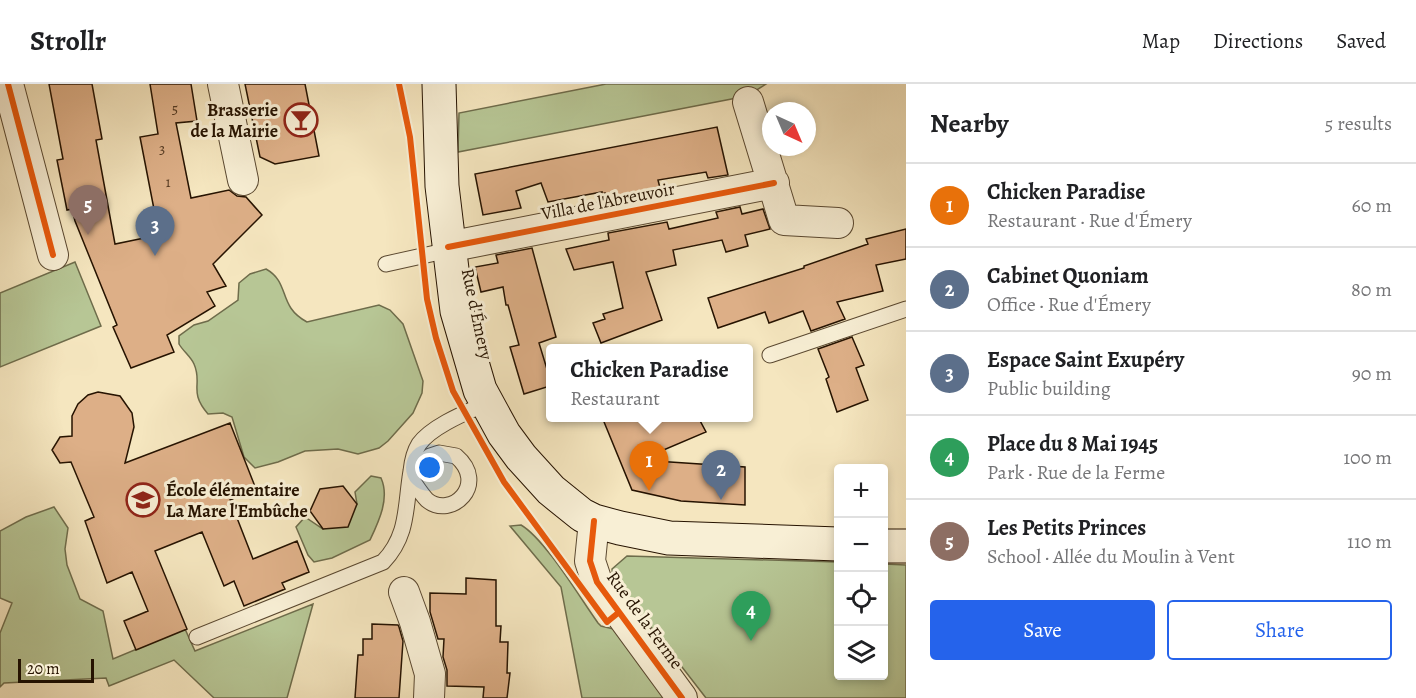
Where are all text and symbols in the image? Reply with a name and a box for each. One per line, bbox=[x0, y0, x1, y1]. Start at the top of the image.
text: Strollr bbox=[30, 22, 106, 60]
text: Map bbox=[1142, 27, 1180, 55]
text: Directions bbox=[1213, 27, 1303, 55]
text: Saved bbox=[1336, 27, 1386, 55]
place label: Brasserie de la Mairie bbox=[190, 98, 278, 143]
house number: 5 bbox=[172, 99, 178, 119]
bar icon: Brasserie de la Mairie bbox=[283, 102, 319, 138]
north arrow bbox=[762, 102, 816, 156]
text: Nearby bbox=[930, 106, 1009, 141]
text: 5 results bbox=[1325, 110, 1392, 137]
house number: 3 bbox=[159, 139, 165, 159]
house number: 1 bbox=[165, 172, 171, 192]
street label: Villa de l'Abreuvoir bbox=[538, 176, 677, 226]
text: Chicken Paradise bbox=[987, 177, 1145, 207]
pin: 5 bbox=[68, 186, 107, 235]
text: 1 bbox=[946, 192, 953, 219]
text: 60 m bbox=[1352, 192, 1392, 219]
pin: 3 bbox=[136, 206, 174, 256]
text: Restaurant · Rue d'Émery bbox=[987, 207, 1192, 234]
text: Cabinet Quoniam bbox=[987, 261, 1149, 291]
street label: Rue d'Émery bbox=[456, 266, 499, 363]
text: 2 bbox=[945, 276, 954, 303]
text: 80 m bbox=[1351, 276, 1392, 303]
text: Office · Rue d'Émery bbox=[987, 291, 1151, 318]
popup bbox=[546, 344, 753, 422]
text: Espace Saint Exupéry bbox=[987, 345, 1184, 375]
text: Chicken Paradise bbox=[570, 355, 729, 385]
text: 3 bbox=[945, 360, 954, 387]
text: 90 m bbox=[1352, 360, 1392, 387]
text: Public building bbox=[987, 375, 1111, 402]
text: Restaurant bbox=[570, 385, 660, 412]
text: Place du 8 Mai 1945 bbox=[987, 429, 1158, 459]
pin: 1 bbox=[630, 442, 668, 491]
text: 4 bbox=[945, 444, 954, 471]
text: 100 m bbox=[1343, 444, 1392, 471]
pin: 2 bbox=[702, 450, 740, 500]
your location bbox=[415, 453, 444, 482]
text: Park · Rue de la Ferme bbox=[987, 459, 1165, 486]
map controls bbox=[834, 464, 888, 680]
button: + bbox=[834, 464, 888, 518]
place label: École élémentaire La Mare l'Embûche bbox=[166, 478, 308, 523]
school or university icon: École élémentaire La Mare l'Embûche bbox=[125, 482, 161, 518]
text: Les Petits Princes bbox=[987, 513, 1146, 543]
button: − bbox=[834, 518, 888, 572]
text: 5 bbox=[945, 528, 954, 555]
text: 110 m bbox=[1347, 528, 1392, 555]
text: School · Allée du Moulin à Vent bbox=[987, 543, 1235, 570]
street label: Rue de la Ferme bbox=[601, 566, 689, 674]
button: locate bbox=[834, 572, 888, 626]
pin: 4 bbox=[732, 592, 771, 641]
button: Save bbox=[930, 600, 1155, 660]
button: Share bbox=[1167, 600, 1392, 660]
button: layers bbox=[834, 626, 888, 680]
scale bar bbox=[18, 656, 94, 684]
text: 20 m bbox=[27, 658, 60, 680]

